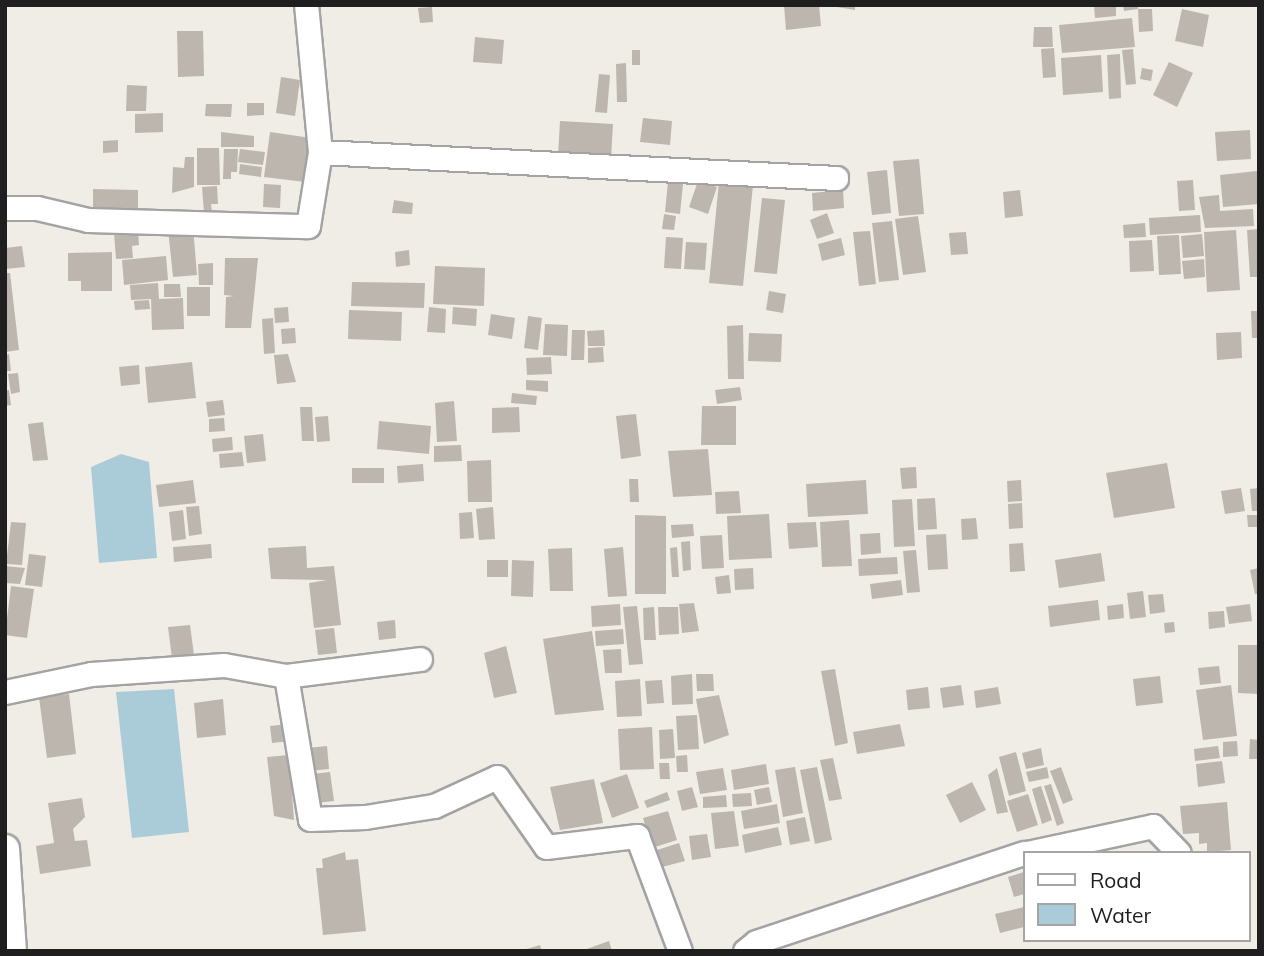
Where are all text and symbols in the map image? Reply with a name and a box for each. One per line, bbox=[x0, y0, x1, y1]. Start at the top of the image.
legend bbox=[1023, 851, 1250, 942]
text: Road bbox=[1090, 867, 1141, 893]
text: Water bbox=[1090, 902, 1151, 928]

